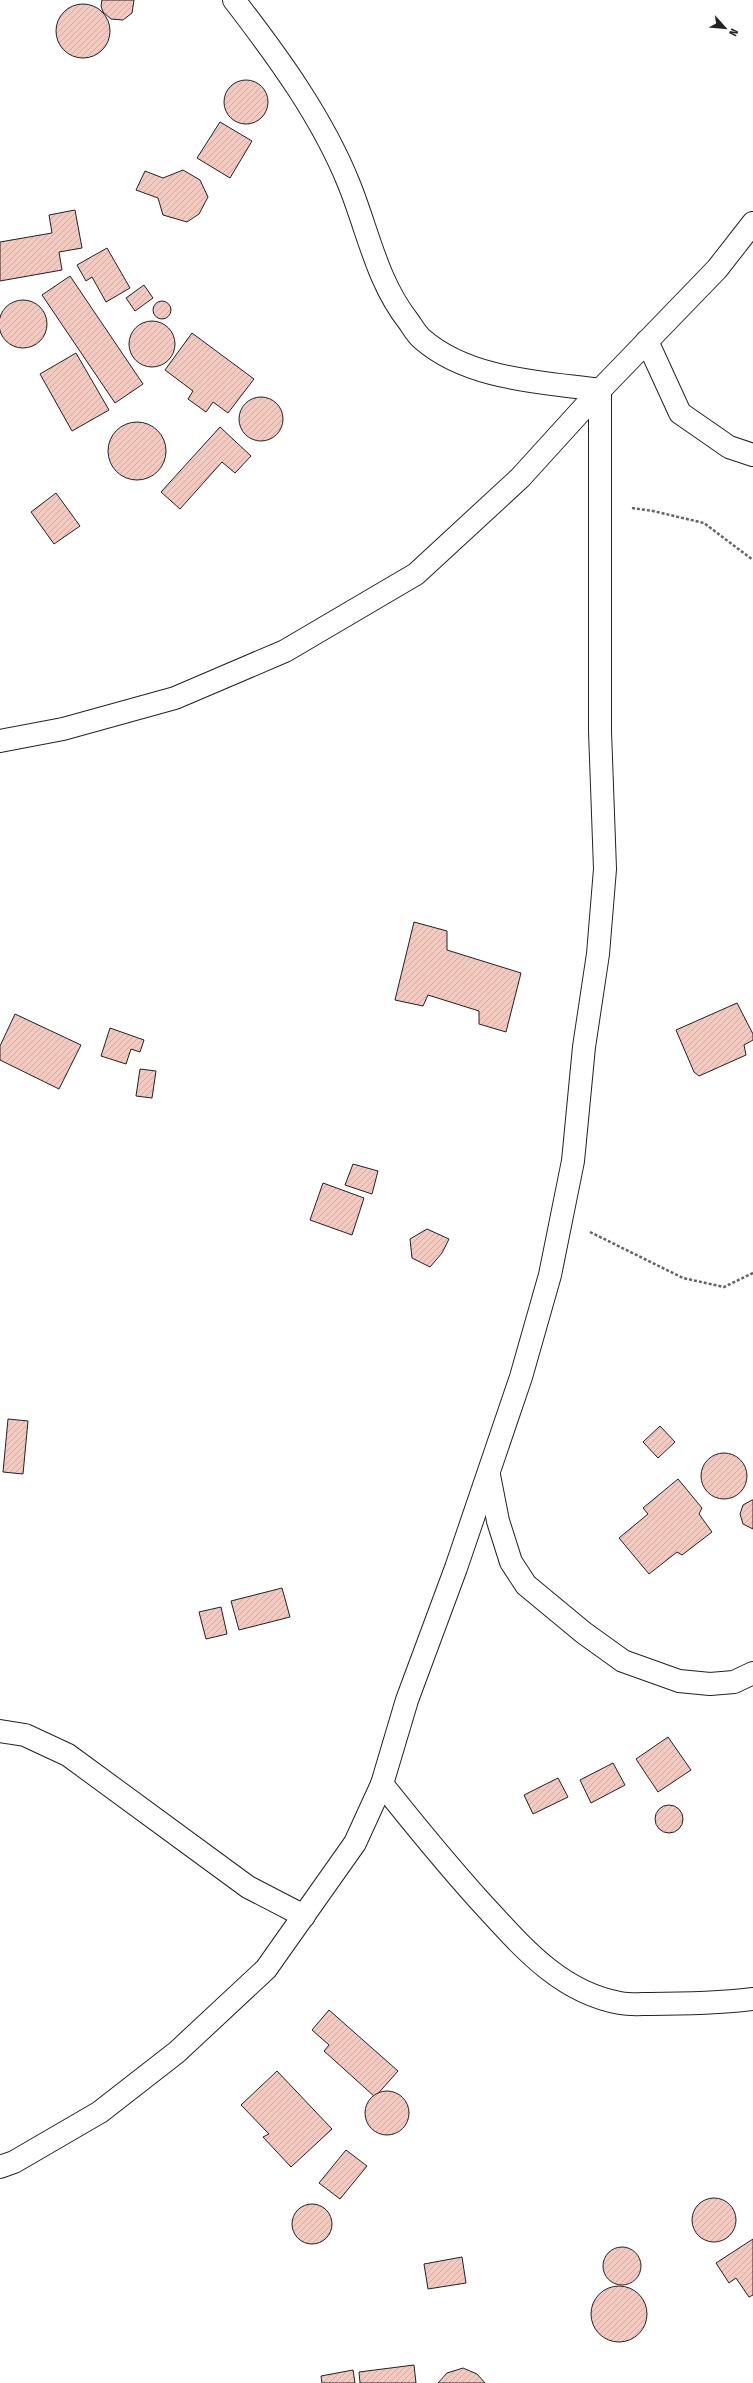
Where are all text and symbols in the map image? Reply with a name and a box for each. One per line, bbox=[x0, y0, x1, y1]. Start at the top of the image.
north arrow bbox=[705, 8, 745, 48]
text: N bbox=[726, 26, 741, 38]

